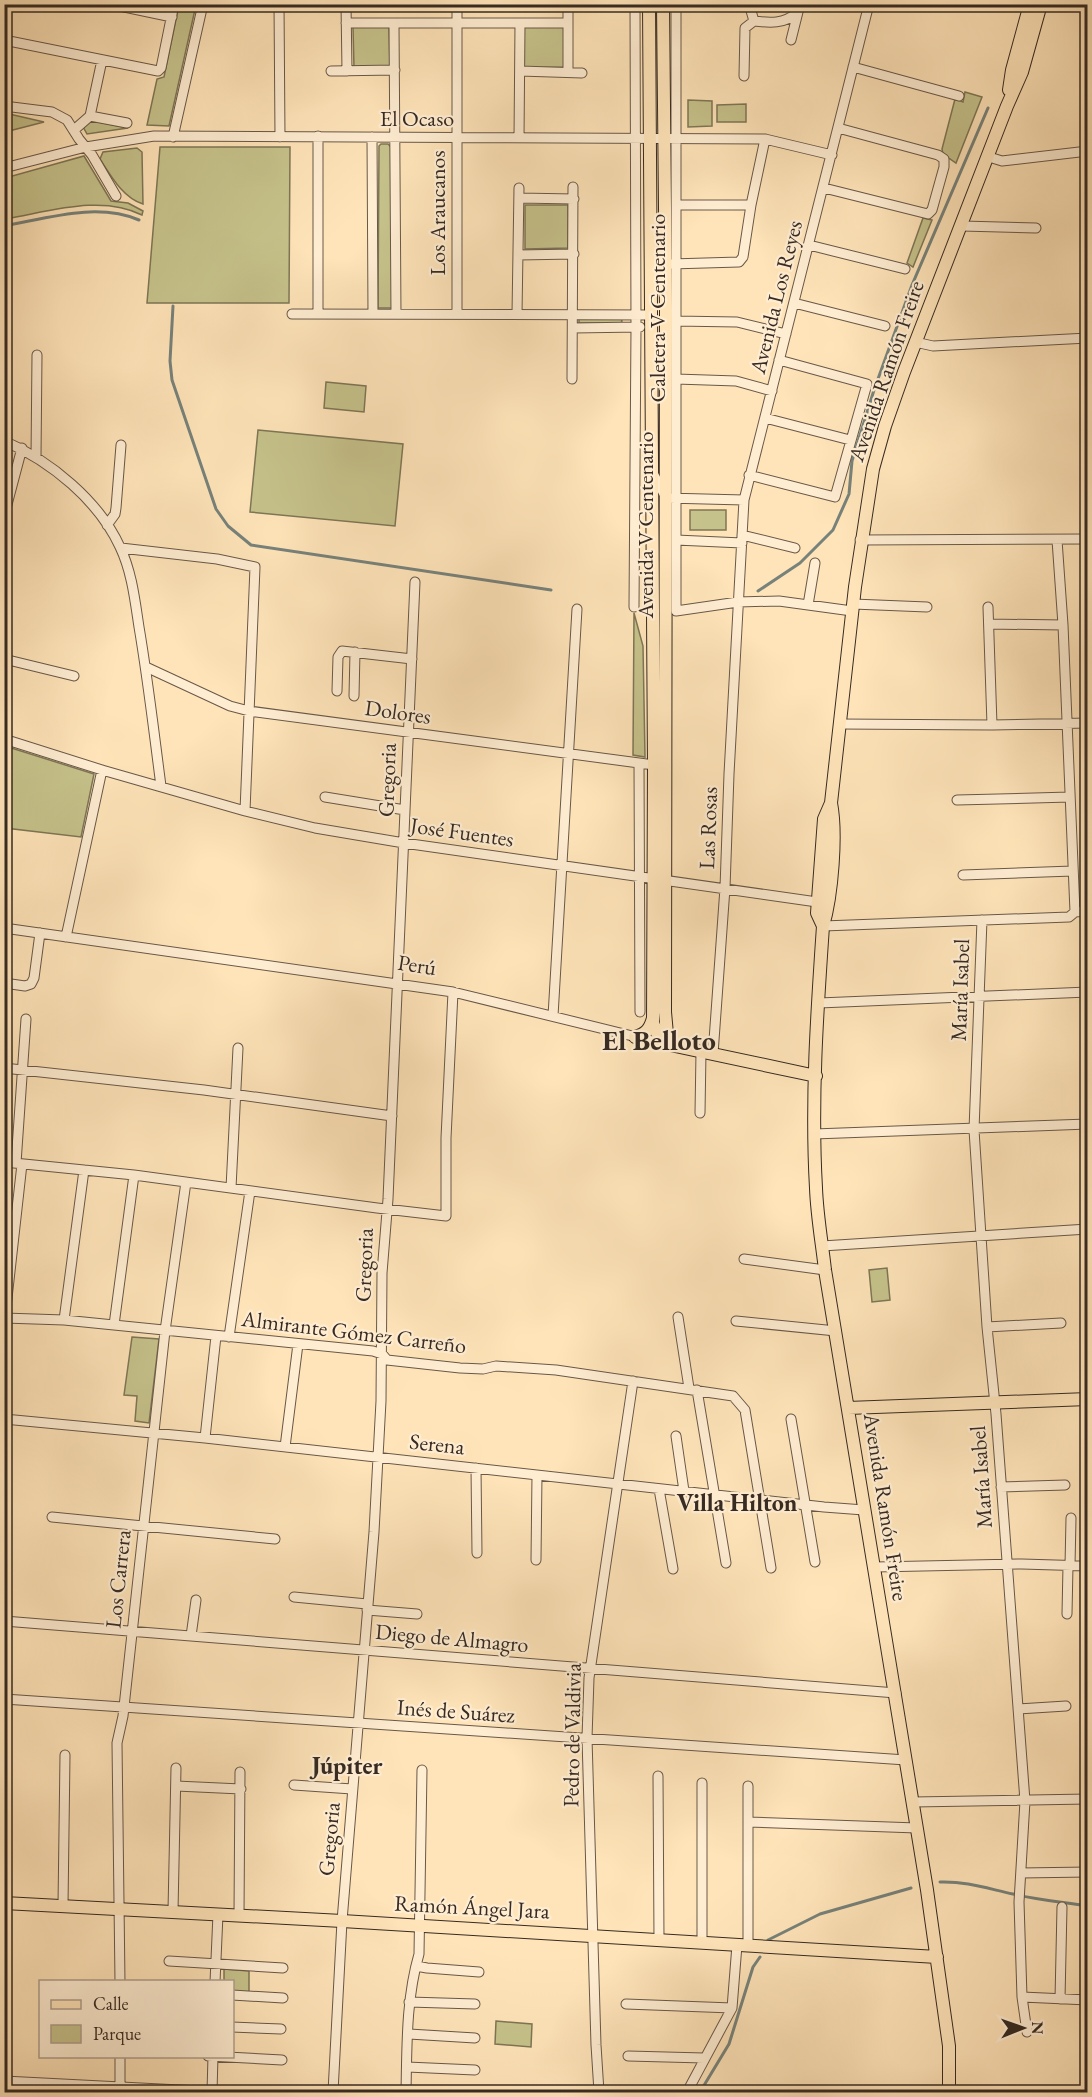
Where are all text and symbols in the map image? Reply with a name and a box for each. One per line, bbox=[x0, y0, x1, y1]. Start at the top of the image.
street label: El Ocaso bbox=[380, 104, 454, 133]
street label: Los Araucanos bbox=[423, 150, 452, 276]
street label: Caletera V Centenario bbox=[643, 214, 672, 402]
street label: Avenida Los Reyes bbox=[743, 217, 809, 378]
street label: Avenida Ramón Freire bbox=[841, 276, 931, 466]
street label: Avenida V Centenario bbox=[631, 431, 660, 620]
street label: Dolores bbox=[363, 693, 433, 731]
street label: Gregoria bbox=[371, 742, 403, 817]
street label: Las Rosas bbox=[692, 786, 724, 870]
street label: José Fuentes bbox=[406, 810, 516, 854]
street label: María Isabel bbox=[944, 938, 976, 1042]
street label: Perú bbox=[396, 948, 439, 982]
district label: El Belloto bbox=[602, 1022, 716, 1058]
street label: Gregoria bbox=[348, 1227, 380, 1302]
street label: Almirante Gómez Carreño bbox=[239, 1304, 468, 1360]
street label: Avenida Ramón Freire bbox=[857, 1410, 915, 1603]
street label: María Isabel bbox=[963, 1425, 999, 1529]
street label: Serena bbox=[408, 1427, 466, 1461]
district label: Villa Hilton bbox=[677, 1487, 798, 1518]
street label: Los Carrera bbox=[98, 1528, 138, 1630]
street label: Diego de Almagro bbox=[374, 1617, 530, 1659]
street label: Pedro de Valdivia bbox=[556, 1662, 588, 1807]
street label: Inés de Suárez bbox=[396, 1692, 517, 1730]
district label: Júpiter bbox=[310, 1750, 382, 1781]
street label: Gregoria bbox=[311, 1801, 347, 1877]
street label: Ramón Ángel Jara bbox=[394, 1888, 551, 1926]
legend bbox=[39, 1980, 234, 2058]
text: Calle bbox=[93, 1992, 129, 2015]
north arrow bbox=[993, 1998, 1053, 2058]
text: N bbox=[1027, 2021, 1048, 2034]
text: Parque bbox=[93, 2022, 141, 2045]

